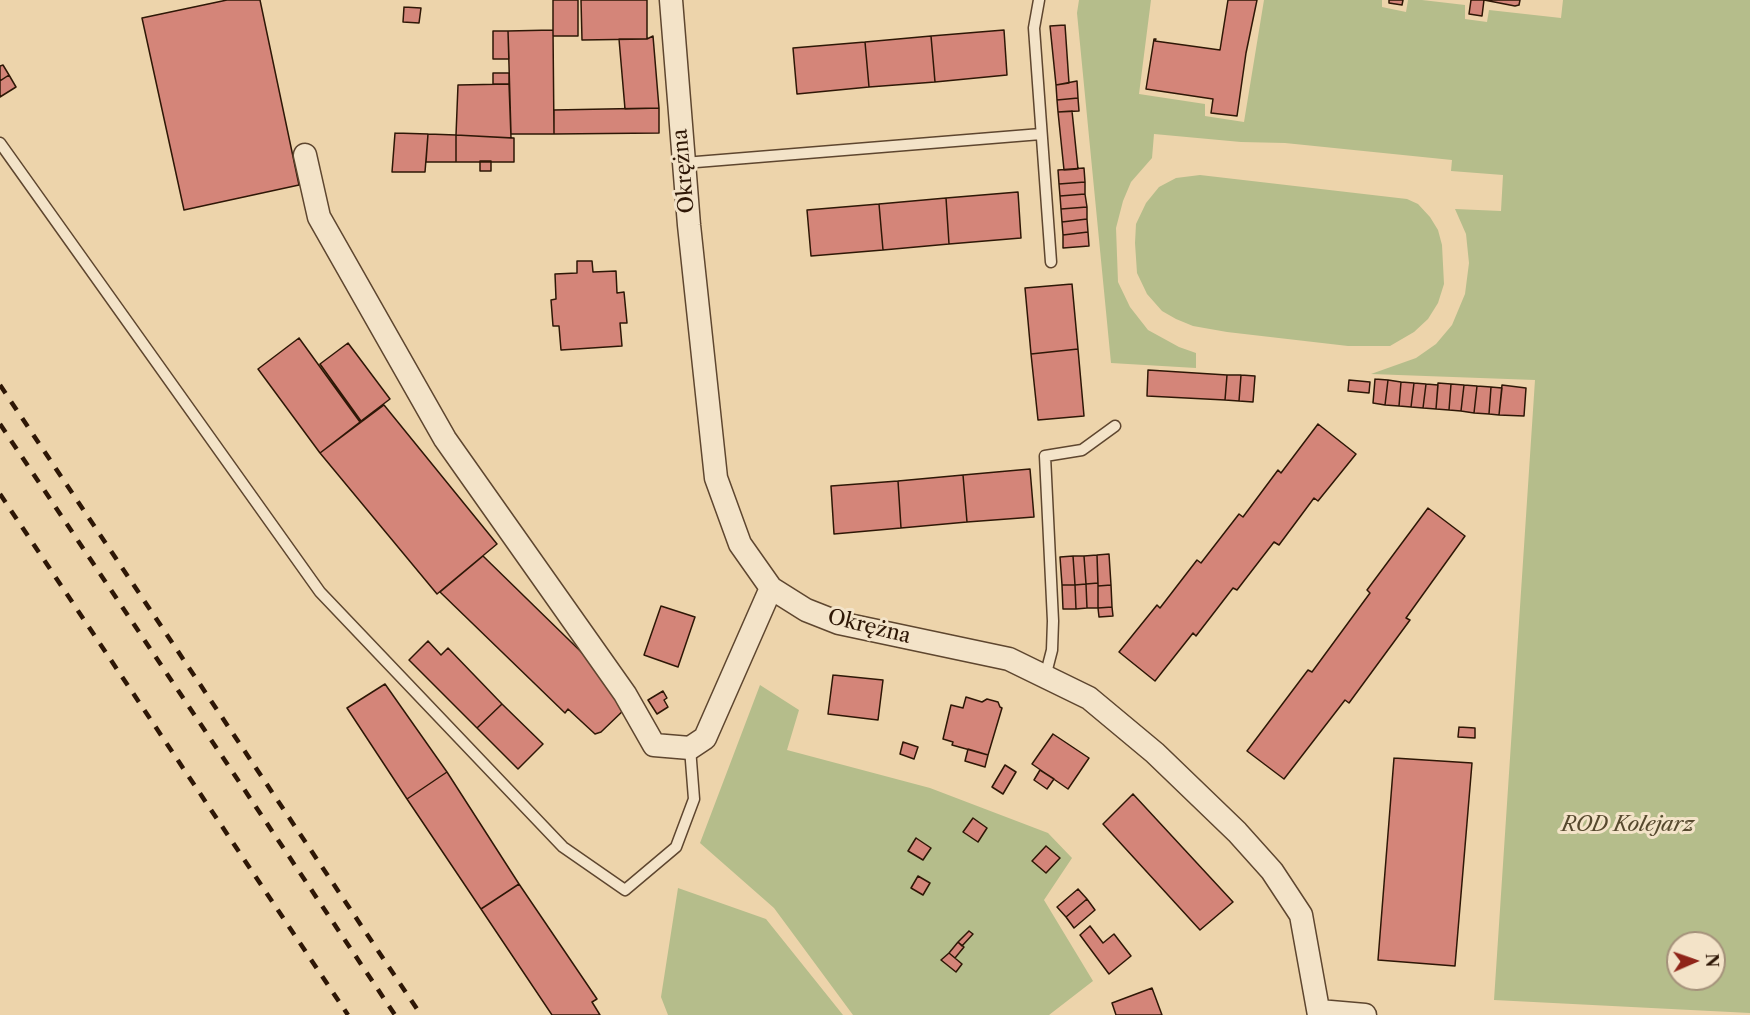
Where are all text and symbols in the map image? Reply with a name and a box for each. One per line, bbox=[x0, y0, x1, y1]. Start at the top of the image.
street label: Okrężna bbox=[668, 128, 700, 214]
street label: Okrężna bbox=[825, 605, 913, 649]
park label: ROD Kolejarz bbox=[1562, 812, 1694, 838]
north arrow bbox=[1666, 931, 1726, 991]
text: N bbox=[1702, 953, 1722, 968]

